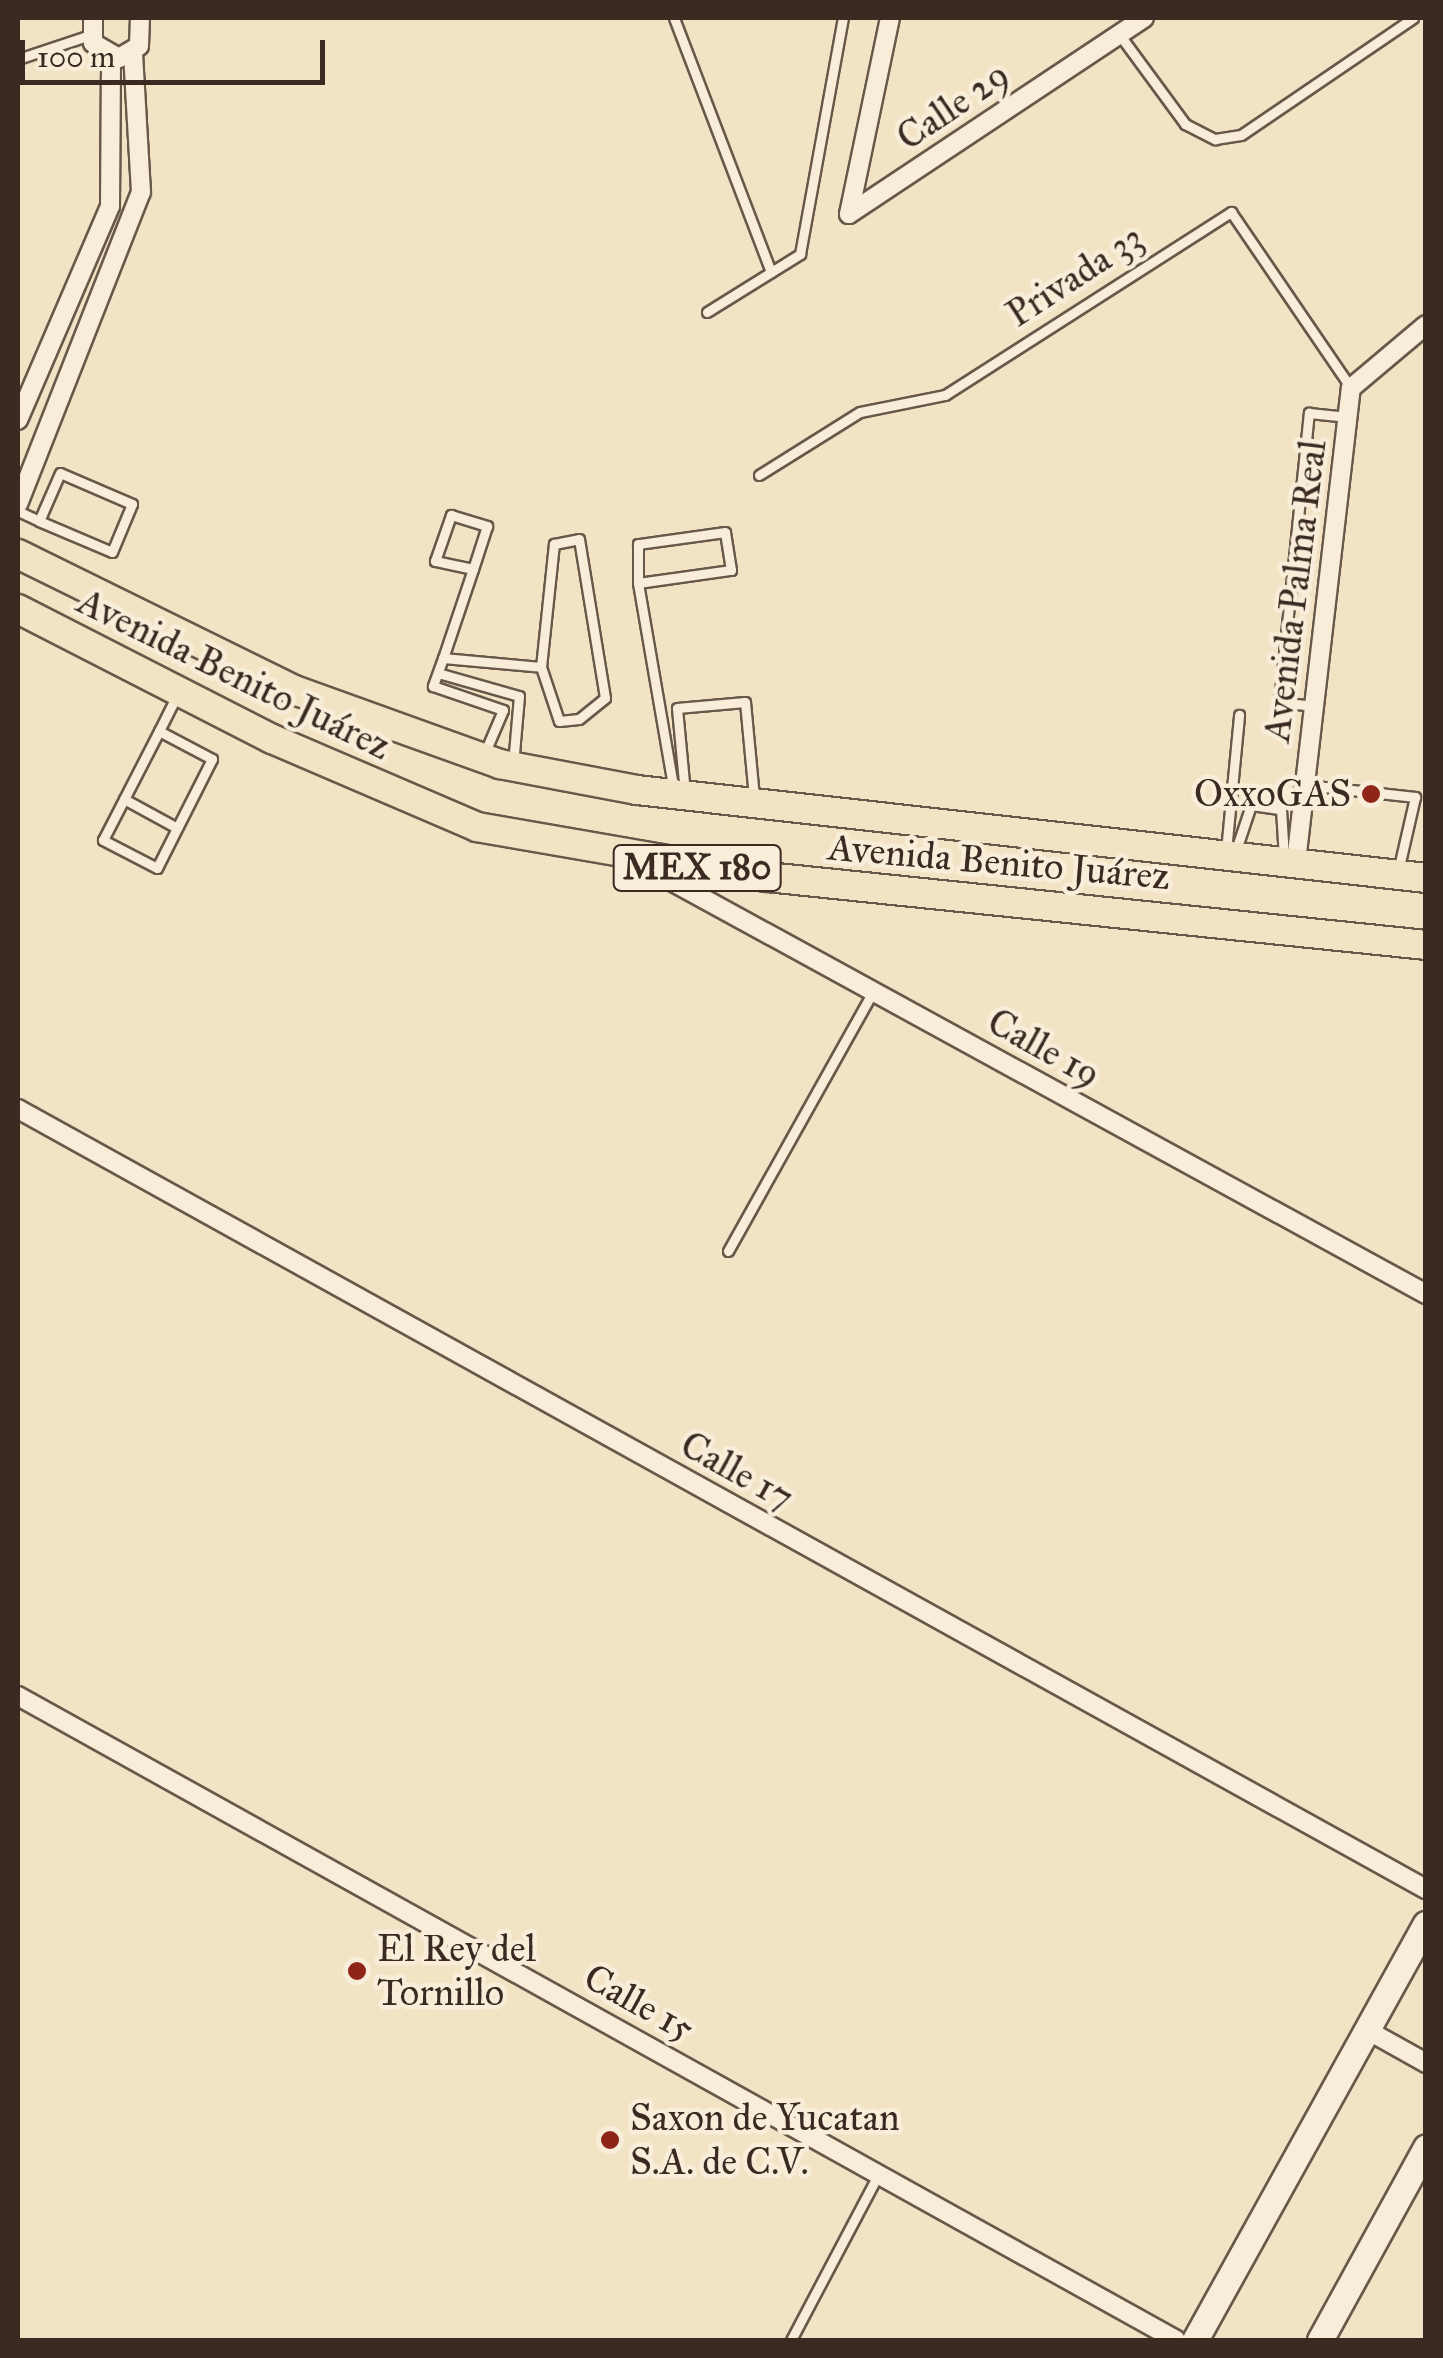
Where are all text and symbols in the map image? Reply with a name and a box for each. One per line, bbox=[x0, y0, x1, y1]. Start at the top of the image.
scale bar bbox=[25, 20, 330, 82]
text: 100 m bbox=[37, 39, 115, 75]
street label: Calle 29 bbox=[888, 52, 1018, 160]
street label: Privada 33 bbox=[998, 215, 1152, 337]
street label: Avenida Palma Real bbox=[1254, 437, 1336, 745]
street label: Avenida Benito Juárez bbox=[70, 578, 398, 770]
place label: OxxoGAS bbox=[1194, 771, 1351, 817]
marker: OxxoGAS bbox=[1360, 783, 1382, 805]
street label: Avenida Benito Juárez bbox=[826, 824, 1172, 900]
road number: MEX 180 bbox=[612, 838, 782, 898]
street label: Calle 19 bbox=[980, 999, 1108, 1097]
street label: Calle 17 bbox=[673, 1422, 801, 1520]
place label: El Rey del Tornillo bbox=[377, 1926, 536, 2016]
street label: Calle 15 bbox=[576, 1954, 702, 2052]
marker: El Rey del Tornillo bbox=[346, 1960, 368, 1982]
place label: Saxon de Yucatan S.A. de C.V. bbox=[630, 2095, 899, 2184]
marker: Saxon de Yucatan S.A. de C.V. bbox=[599, 2129, 621, 2151]

